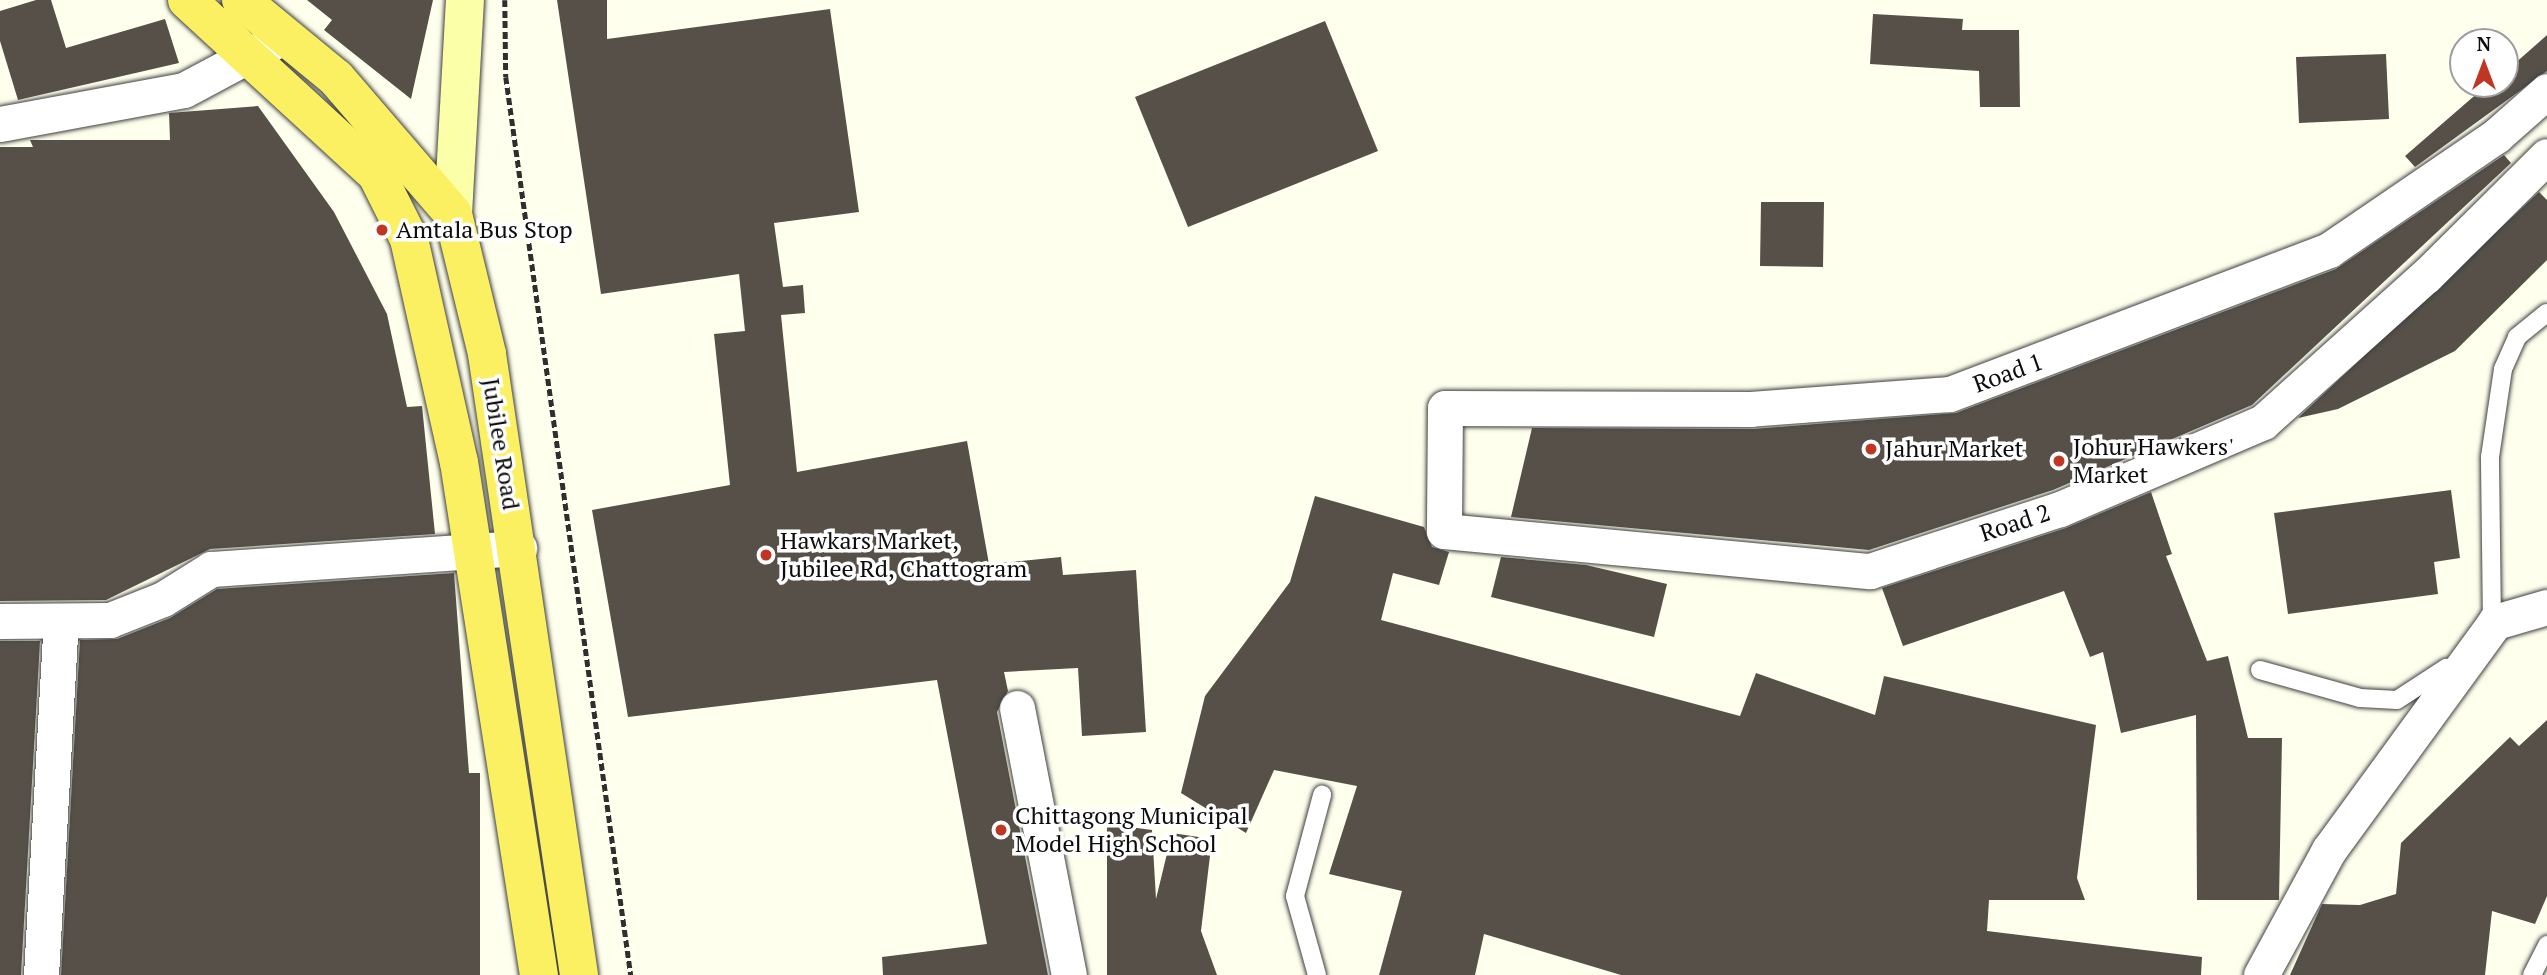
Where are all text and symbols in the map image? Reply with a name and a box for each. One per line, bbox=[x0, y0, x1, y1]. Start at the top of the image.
north arrow bbox=[2449, 28, 2519, 98]
text: N bbox=[2477, 31, 2491, 56]
place label: Amtala Bus Stop bbox=[396, 216, 573, 244]
marker: Amtala Bus Stop bbox=[374, 222, 390, 238]
street label: Road 1 bbox=[1969, 347, 2047, 399]
street label: Jubilee Road bbox=[476, 376, 526, 512]
place label: Johur Hawkers' Market bbox=[2073, 433, 2234, 489]
place label: Jahur Market bbox=[1885, 435, 2023, 463]
marker: Jahur Market bbox=[1863, 441, 1879, 457]
marker: Johur Hawkers' Market bbox=[2051, 453, 2067, 469]
street label: Road 2 bbox=[1976, 498, 2054, 548]
place label: Hawkars Market, Jubilee Rd, Chattogram bbox=[780, 527, 1028, 583]
marker: Hawkars Market, Jubilee Rd, Chattogram bbox=[758, 547, 774, 563]
place label: Chittagong Municipal Model High School bbox=[1015, 802, 1248, 858]
marker: Chittagong Municipal Model High School bbox=[993, 822, 1009, 838]

